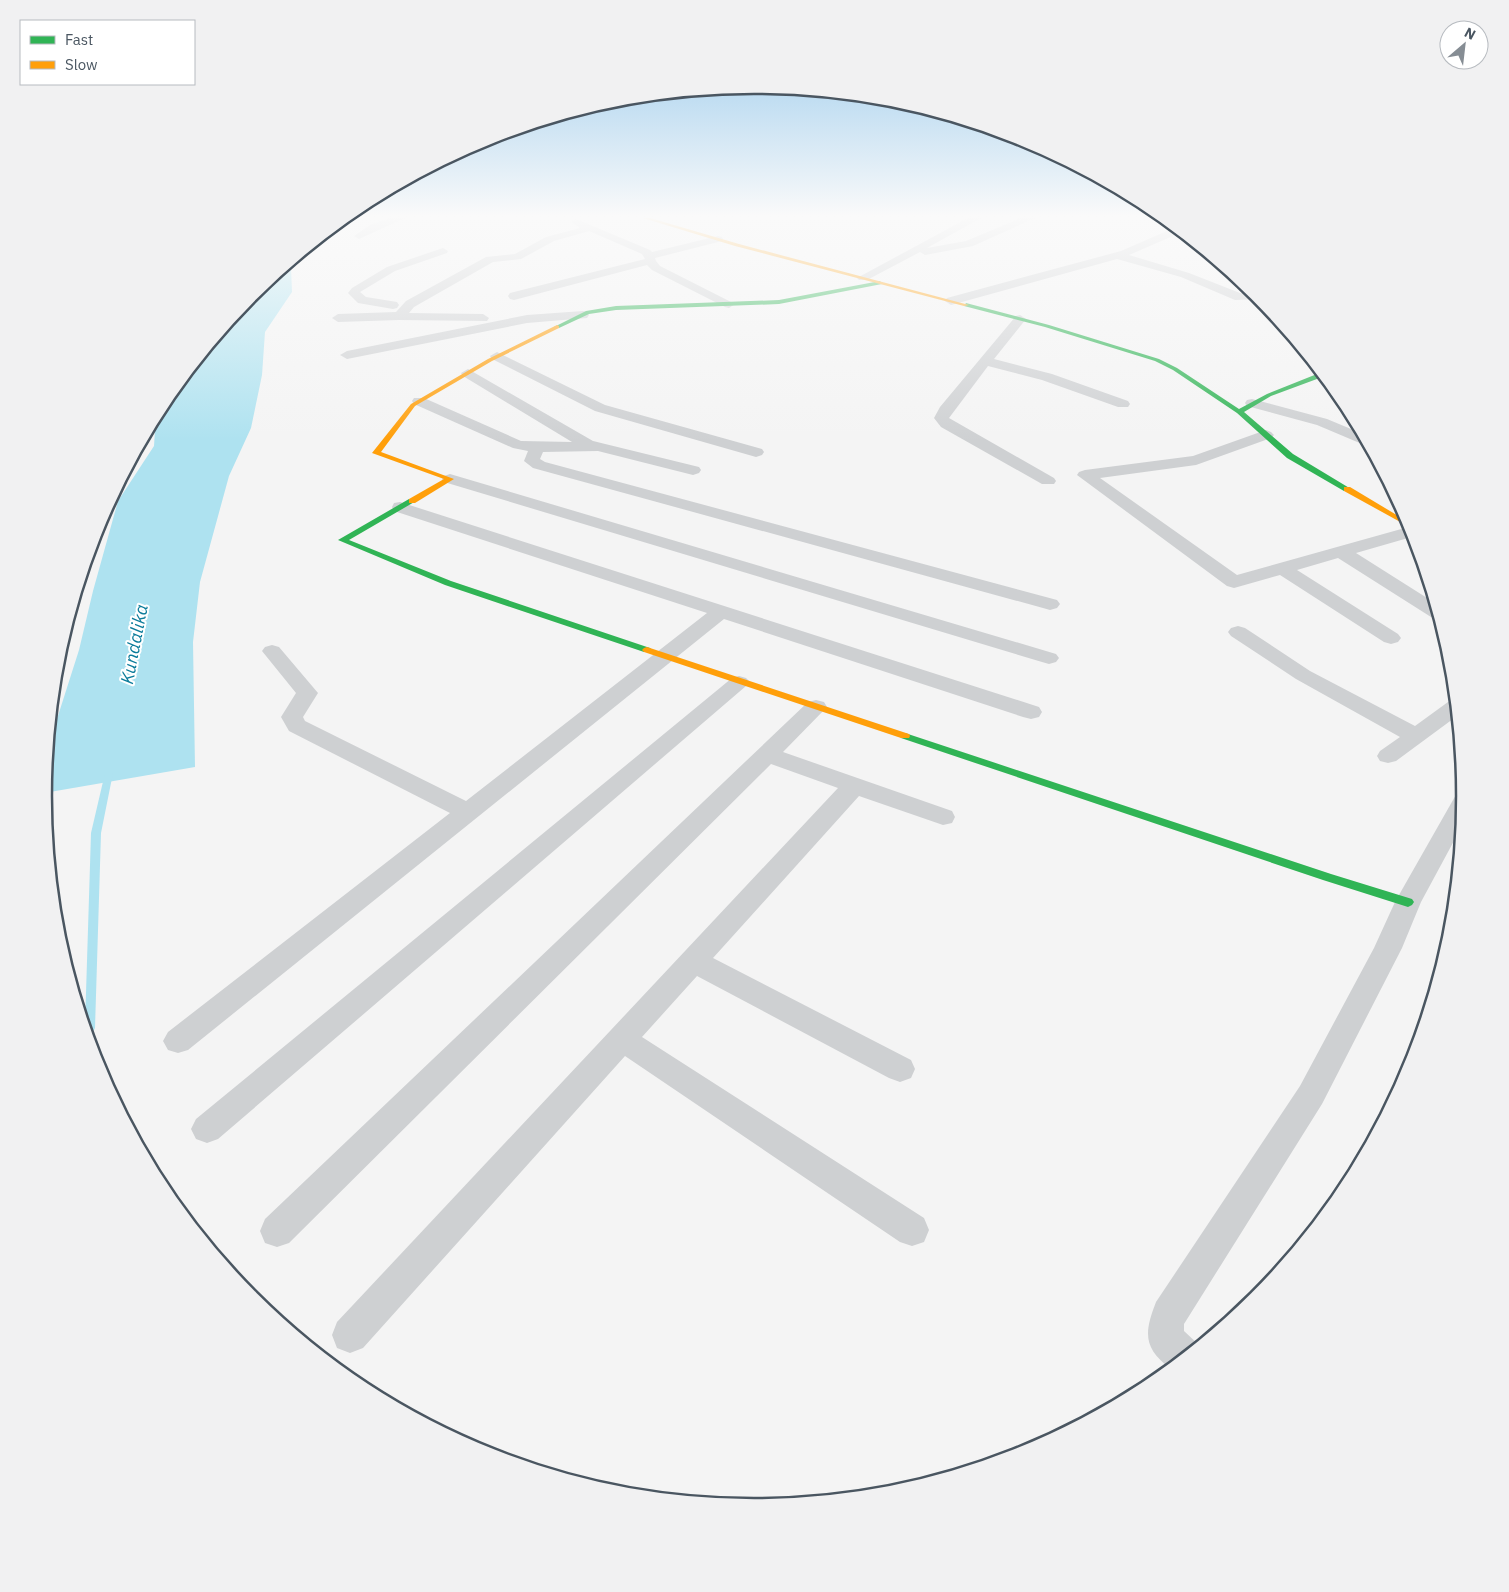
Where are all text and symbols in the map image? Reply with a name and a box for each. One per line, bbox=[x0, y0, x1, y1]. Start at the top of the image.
legend bbox=[20, 20, 195, 85]
north arrow bbox=[1439, 20, 1489, 70]
text: N bbox=[1461, 23, 1479, 44]
text: Fast bbox=[65, 30, 93, 49]
text: Slow bbox=[65, 55, 98, 74]
water label: Kundalika bbox=[115, 602, 153, 686]

